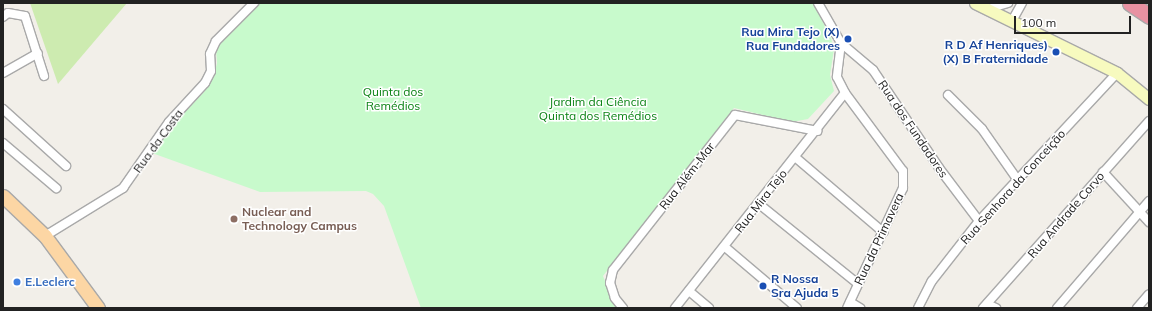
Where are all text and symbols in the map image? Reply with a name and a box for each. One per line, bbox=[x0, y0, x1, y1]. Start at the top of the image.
scale bar bbox=[1016, 8, 1133, 34]
text: 100 m bbox=[1021, 15, 1056, 30]
place label: Rua Mira Tejo (X) Rua Fundadores bbox=[741, 25, 840, 53]
marker: Rua Mira Tejo (X) Rua Fundadores bbox=[843, 34, 853, 44]
place label: R D Af Henriques) (X) B Fraternidade bbox=[942, 38, 1048, 66]
marker: R D Af Henriques) (X) B Fraternidade bbox=[1051, 47, 1061, 57]
street label: Rua dos Fundadores bbox=[875, 78, 951, 180]
park label: Quinta dos Remédios bbox=[363, 85, 423, 113]
park label: Jardim da Ciência Quinta dos Remédios bbox=[539, 95, 657, 123]
street label: Rua da Costa bbox=[130, 106, 186, 176]
street label: Rua Senhora da Conceição bbox=[958, 127, 1068, 247]
street label: Rua Além-Mar bbox=[656, 140, 718, 212]
street label: Rua Mira Tejo bbox=[732, 167, 790, 235]
street label: Rua Andrade Corvo bbox=[1025, 169, 1107, 261]
street label: Rua da Primavera bbox=[851, 191, 907, 287]
place label: Nuclear and Technology Campus bbox=[242, 205, 357, 233]
marker: Nuclear and Technology Campus bbox=[229, 214, 239, 224]
place label: R Nossa Sra Ajuda 5 bbox=[771, 272, 839, 300]
place label: E.Leclerc bbox=[25, 275, 75, 289]
marker: E.Leclerc bbox=[12, 277, 22, 287]
marker: R Nossa Sra Ajuda 5 bbox=[758, 281, 768, 291]

